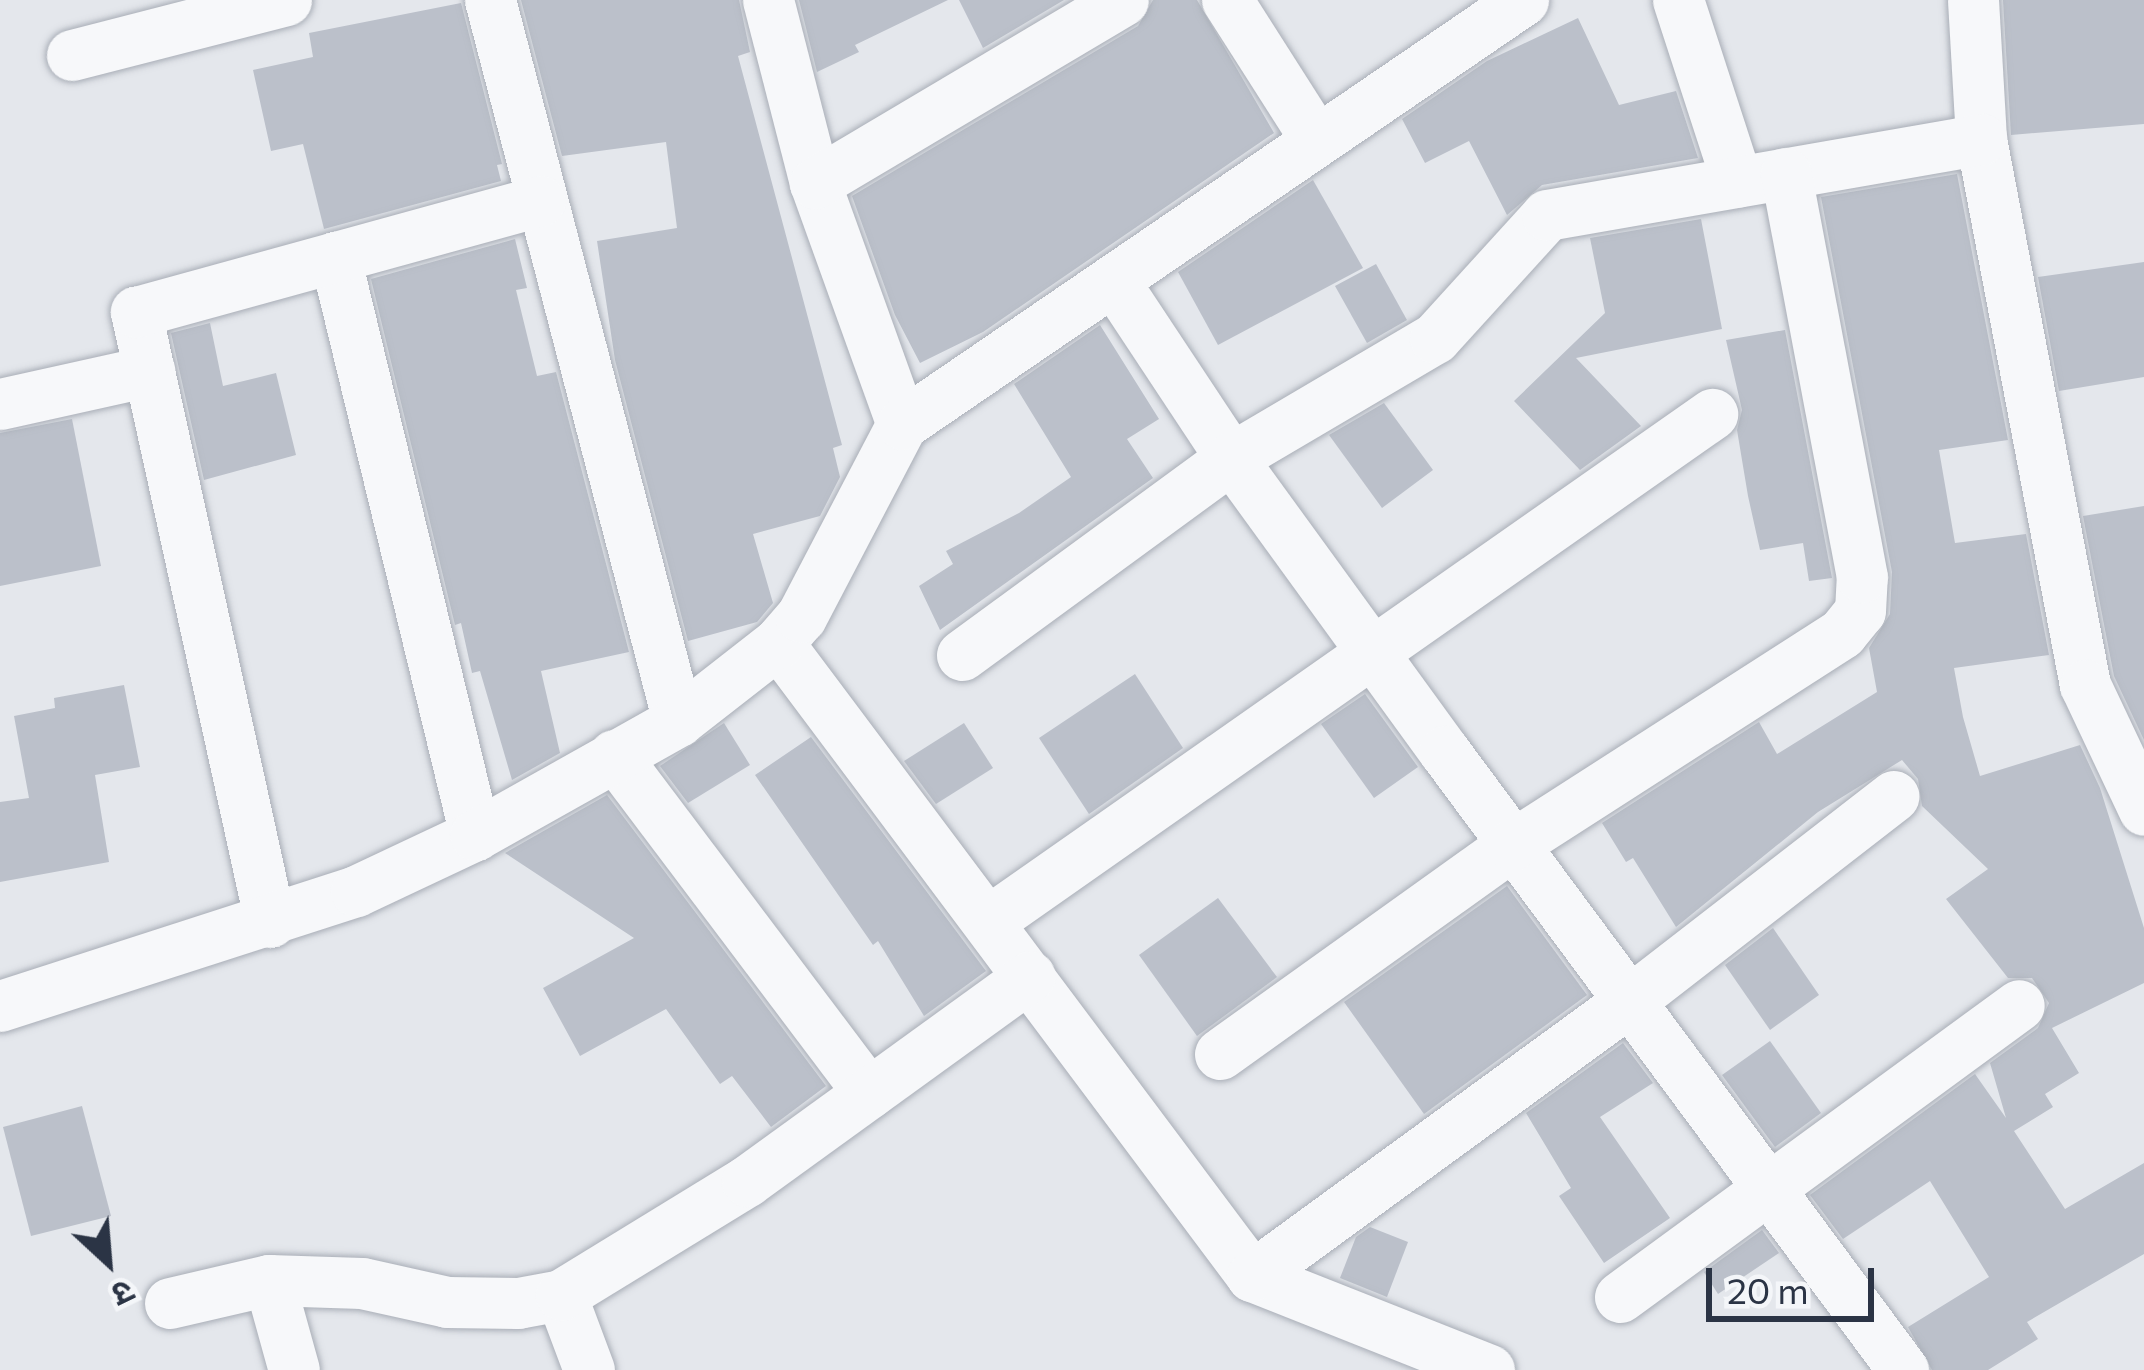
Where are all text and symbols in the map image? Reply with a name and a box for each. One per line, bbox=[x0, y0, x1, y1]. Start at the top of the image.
north arrow bbox=[48, 1202, 168, 1322]
scale bar bbox=[1712, 1244, 1880, 1318]
text: 20 m bbox=[1727, 1267, 1809, 1311]
text: उ bbox=[106, 1272, 142, 1317]

